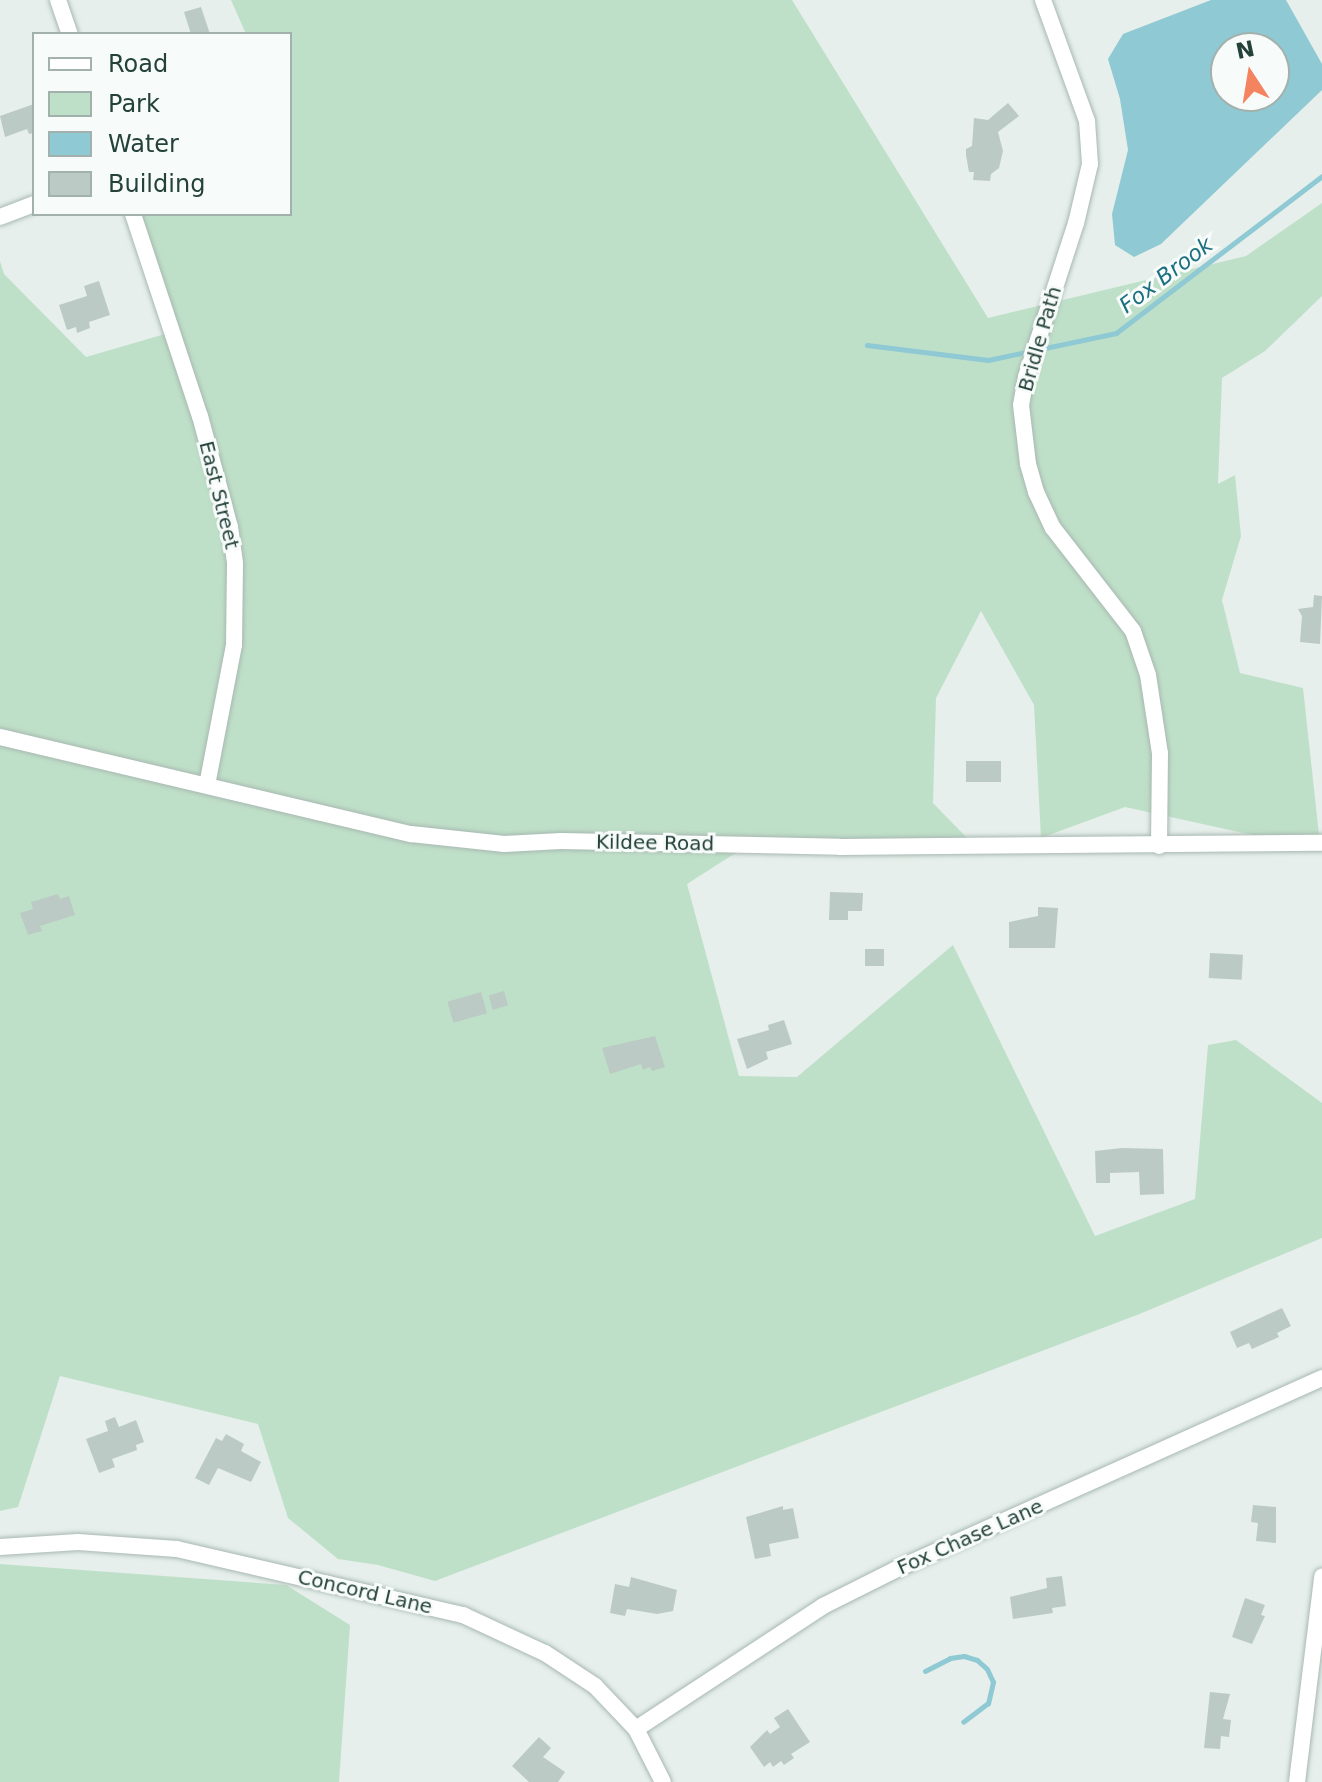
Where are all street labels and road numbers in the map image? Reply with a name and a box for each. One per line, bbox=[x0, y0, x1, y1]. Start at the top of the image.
street label: Bridle Path bbox=[1014, 284, 1066, 394]
street label: East Street bbox=[194, 439, 244, 551]
street label: Kildee Road bbox=[596, 830, 714, 856]
street label: Fox Chase Lane bbox=[893, 1494, 1047, 1580]
street label: Concord Lane bbox=[295, 1565, 435, 1619]

